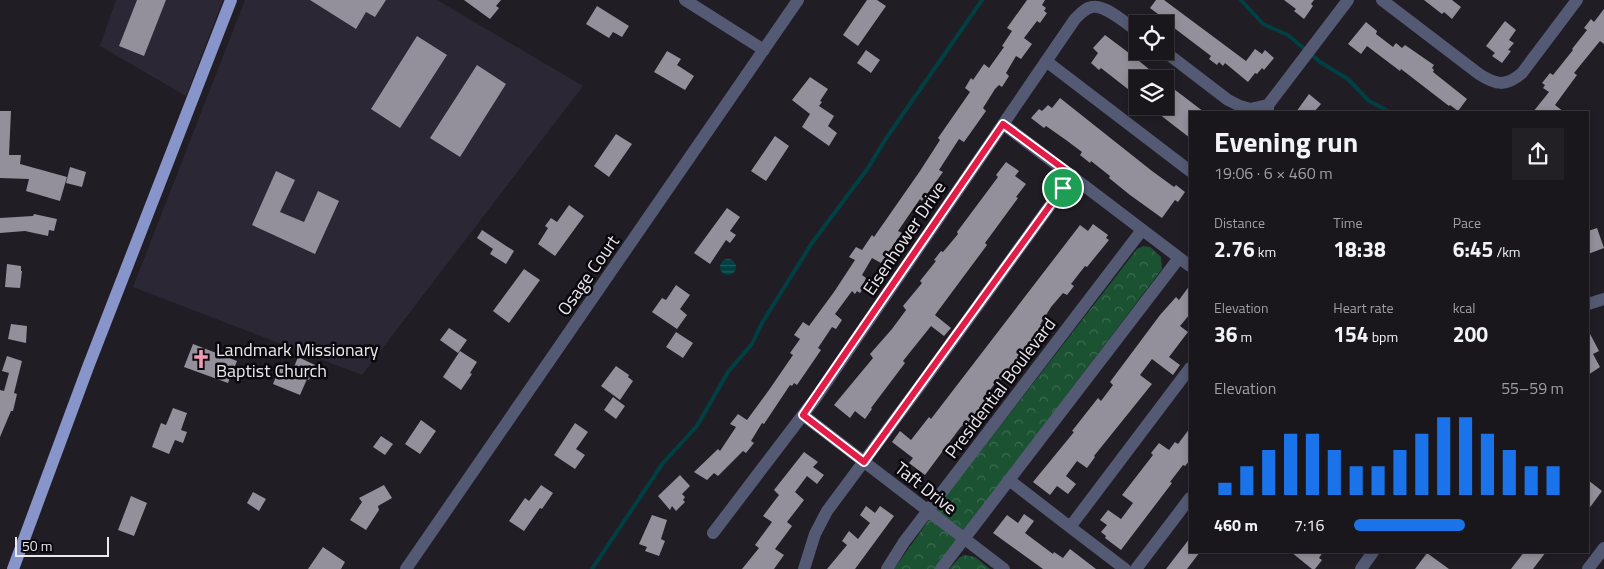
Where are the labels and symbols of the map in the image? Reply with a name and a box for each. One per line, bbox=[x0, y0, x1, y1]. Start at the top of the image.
pin bbox=[1042, 167, 1084, 209]
street label: Eisenhower Drive bbox=[856, 176, 952, 300]
street label: Osage Court bbox=[550, 229, 626, 321]
street label: Presidential Boulevard bbox=[938, 312, 1062, 464]
place label: Landmark Missionary Baptist Church bbox=[216, 336, 379, 384]
church icon: Landmark Missionary Baptist Church bbox=[190, 348, 212, 370]
street label: Taft Drive bbox=[889, 455, 963, 521]
scale bar bbox=[15, 534, 109, 557]

